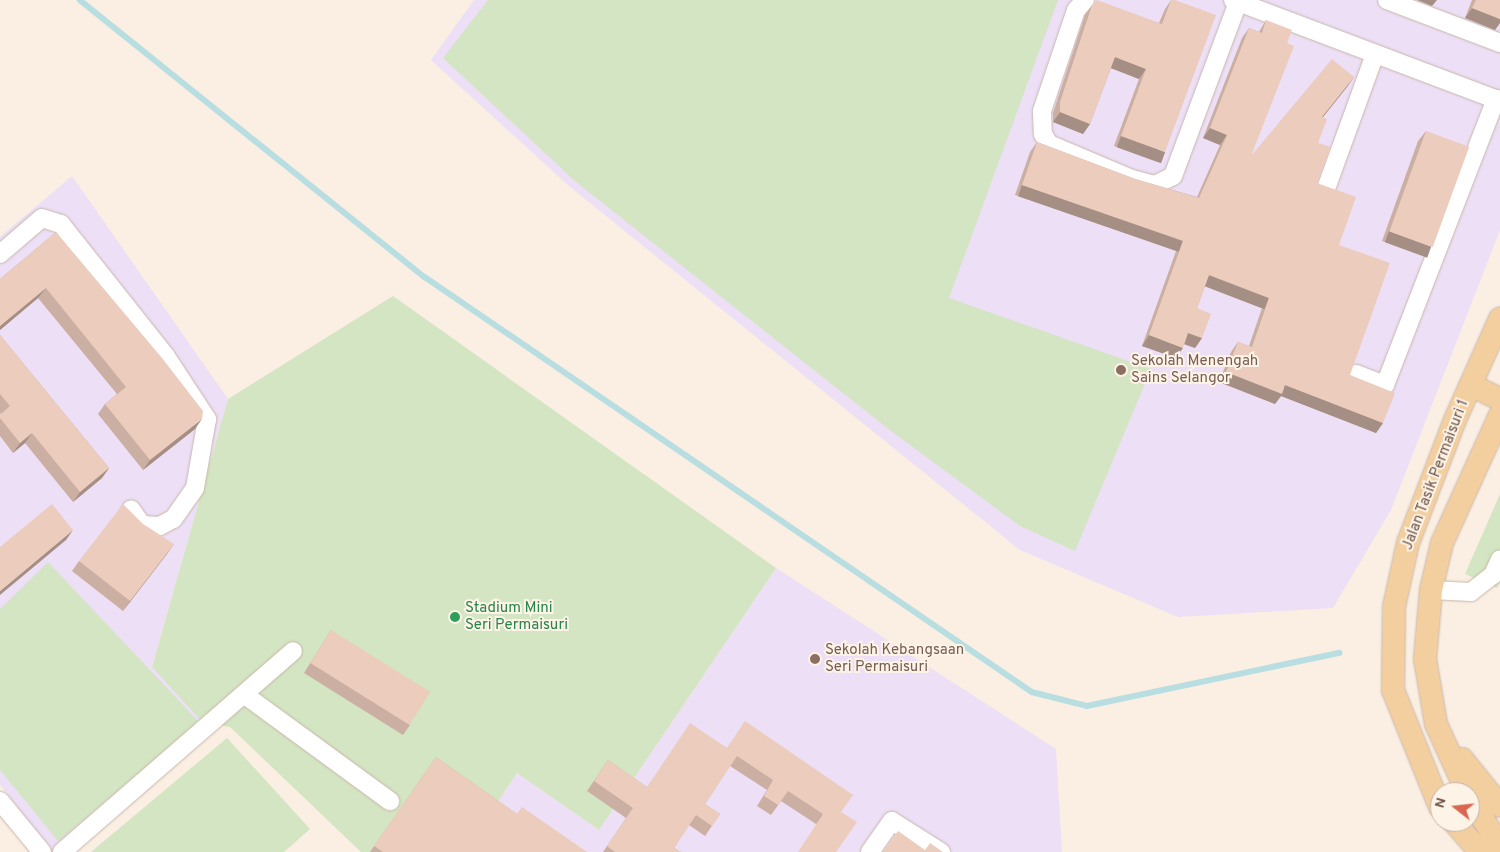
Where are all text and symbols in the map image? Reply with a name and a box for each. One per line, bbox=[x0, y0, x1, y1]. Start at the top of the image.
place label: Sekolah Menengah Sains Selangor bbox=[1131, 352, 1258, 387]
marker: Sekolah Menengah Sains Selangor bbox=[1115, 364, 1127, 376]
street label: Jalan Tasik Permaisuri 1 bbox=[1399, 397, 1473, 553]
place label: Stadium Mini Seri Permaisuri bbox=[465, 599, 568, 634]
marker: Stadium Mini Seri Permaisuri bbox=[449, 611, 461, 623]
place label: Sekolah Kebangsaan Seri Permaisuri bbox=[825, 641, 964, 676]
marker: Sekolah Kebangsaan Seri Permaisuri bbox=[809, 653, 821, 665]
north arrow bbox=[1430, 782, 1480, 832]
text: N bbox=[1432, 796, 1451, 810]

